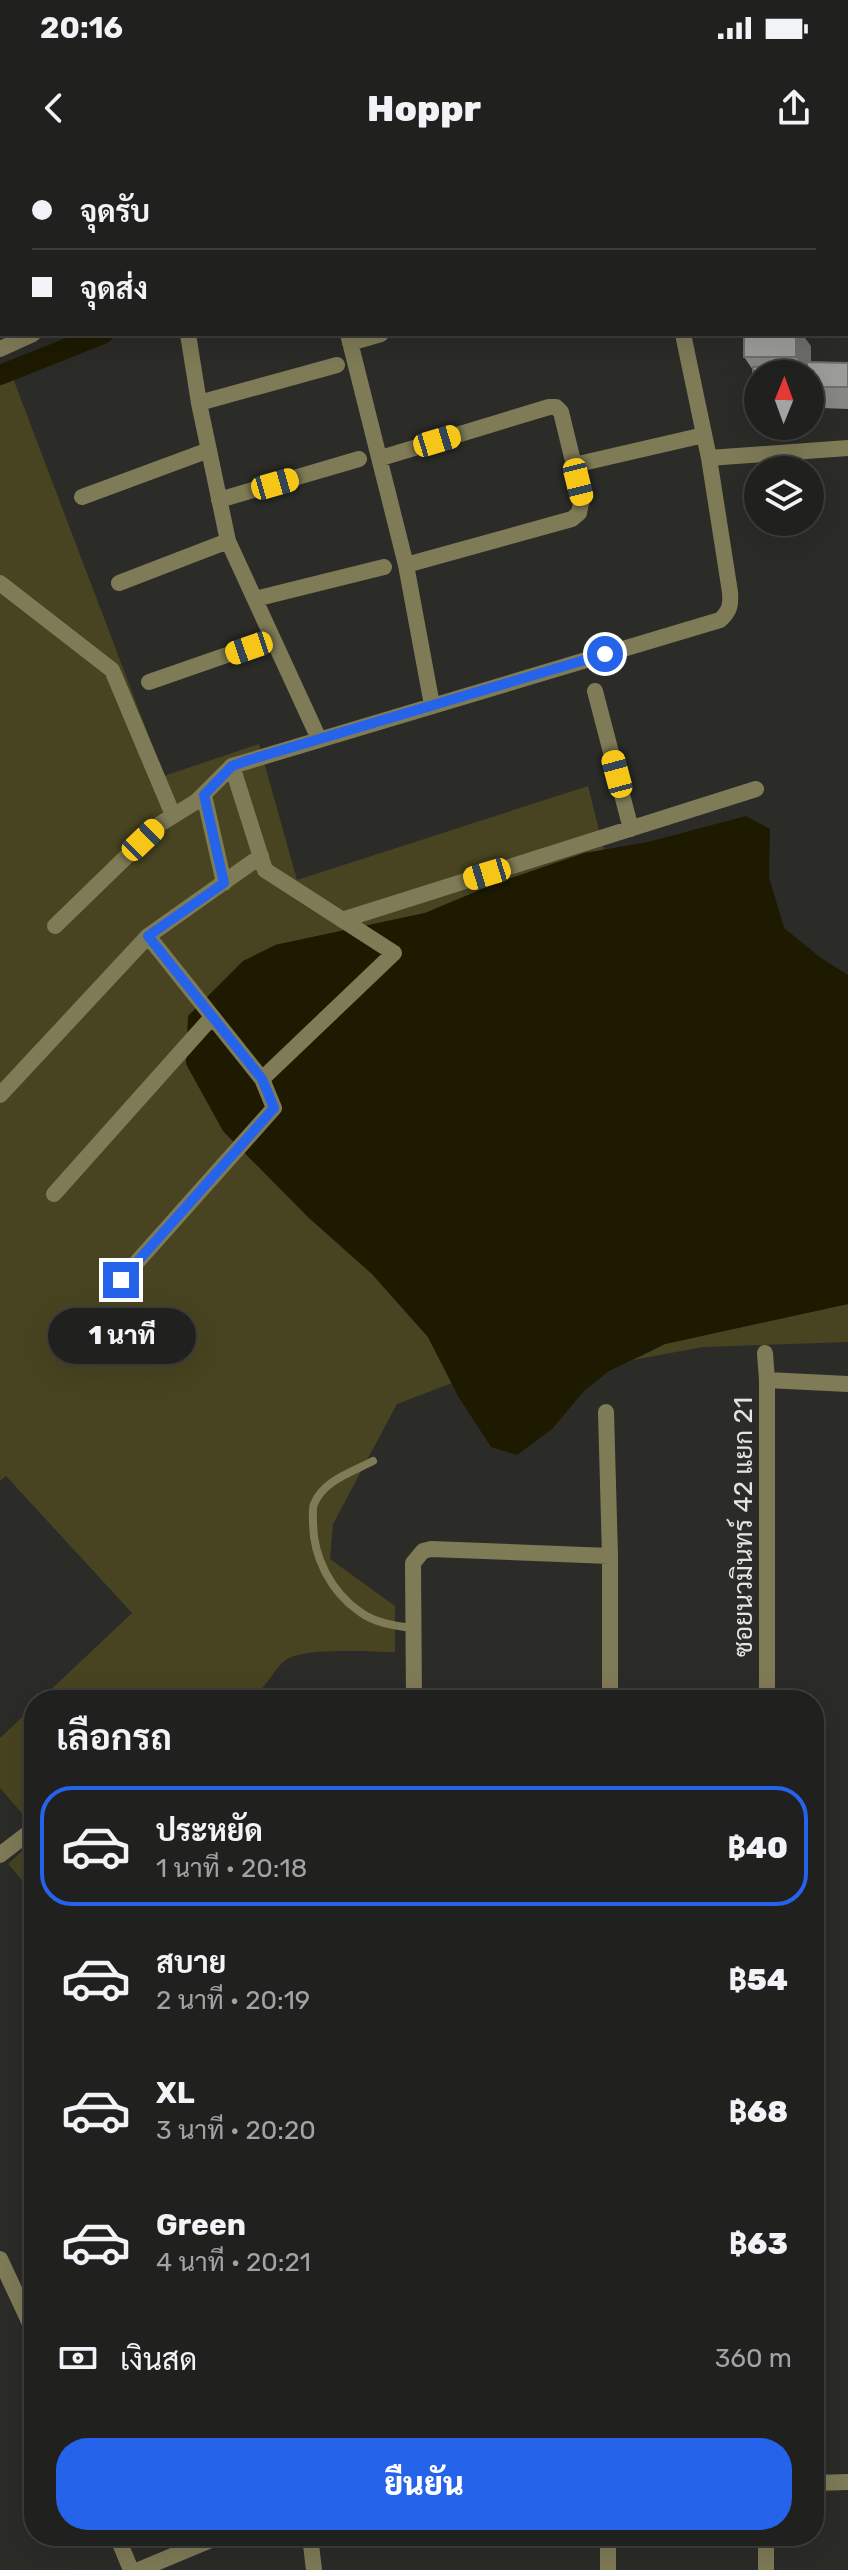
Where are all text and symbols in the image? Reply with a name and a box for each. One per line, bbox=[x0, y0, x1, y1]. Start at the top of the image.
text: 20:16 bbox=[40, 10, 123, 46]
icon: back bbox=[32, 86, 76, 130]
icon: share bbox=[772, 86, 816, 130]
text: Hoppr bbox=[367, 87, 481, 130]
text: จุดรับ bbox=[80, 194, 150, 230]
text: จุดส่ง bbox=[80, 271, 148, 307]
north arrow bbox=[744, 360, 824, 440]
map controls bbox=[744, 360, 824, 536]
car bbox=[411, 423, 463, 459]
car bbox=[561, 456, 595, 508]
button: layers bbox=[744, 456, 824, 536]
car bbox=[249, 466, 301, 502]
car bbox=[222, 629, 276, 667]
route start bbox=[587, 636, 623, 672]
car bbox=[599, 748, 635, 800]
car bbox=[117, 815, 169, 865]
car bbox=[461, 856, 513, 892]
route end bbox=[103, 1262, 139, 1298]
callout: 1 นาที bbox=[47, 1308, 195, 1364]
text: 1 นาที bbox=[88, 1320, 156, 1351]
street label: ซอยนวมินทร์ 42 แยก 21 bbox=[726, 1397, 759, 1657]
text: เลือกรถ bbox=[56, 1716, 172, 1759]
icon: car bbox=[60, 1810, 132, 1882]
text: ประหยัด bbox=[156, 1813, 263, 1849]
text: ฿40 bbox=[728, 1830, 788, 1866]
text: 1 นาที · 20:18 bbox=[156, 1853, 307, 1884]
icon: car bbox=[60, 1942, 132, 2014]
text: สบาย bbox=[156, 1945, 226, 1981]
text: ฿54 bbox=[728, 1962, 788, 1998]
text: 2 นาที · 20:19 bbox=[156, 1985, 310, 2016]
icon: car bbox=[60, 2074, 132, 2146]
text: XL bbox=[156, 2075, 195, 2111]
text: ฿68 bbox=[729, 2094, 788, 2130]
text: 3 นาที · 20:20 bbox=[156, 2115, 316, 2146]
icon: car bbox=[60, 2206, 132, 2278]
text: Green bbox=[156, 2207, 246, 2243]
text: ฿63 bbox=[729, 2226, 788, 2262]
text: 4 นาที · 20:21 bbox=[156, 2247, 311, 2278]
icon: cash bbox=[56, 2336, 100, 2380]
text: เงินสด bbox=[120, 2342, 197, 2378]
text: 360 m bbox=[715, 2343, 792, 2374]
button: ยืนยัน bbox=[56, 2438, 792, 2530]

